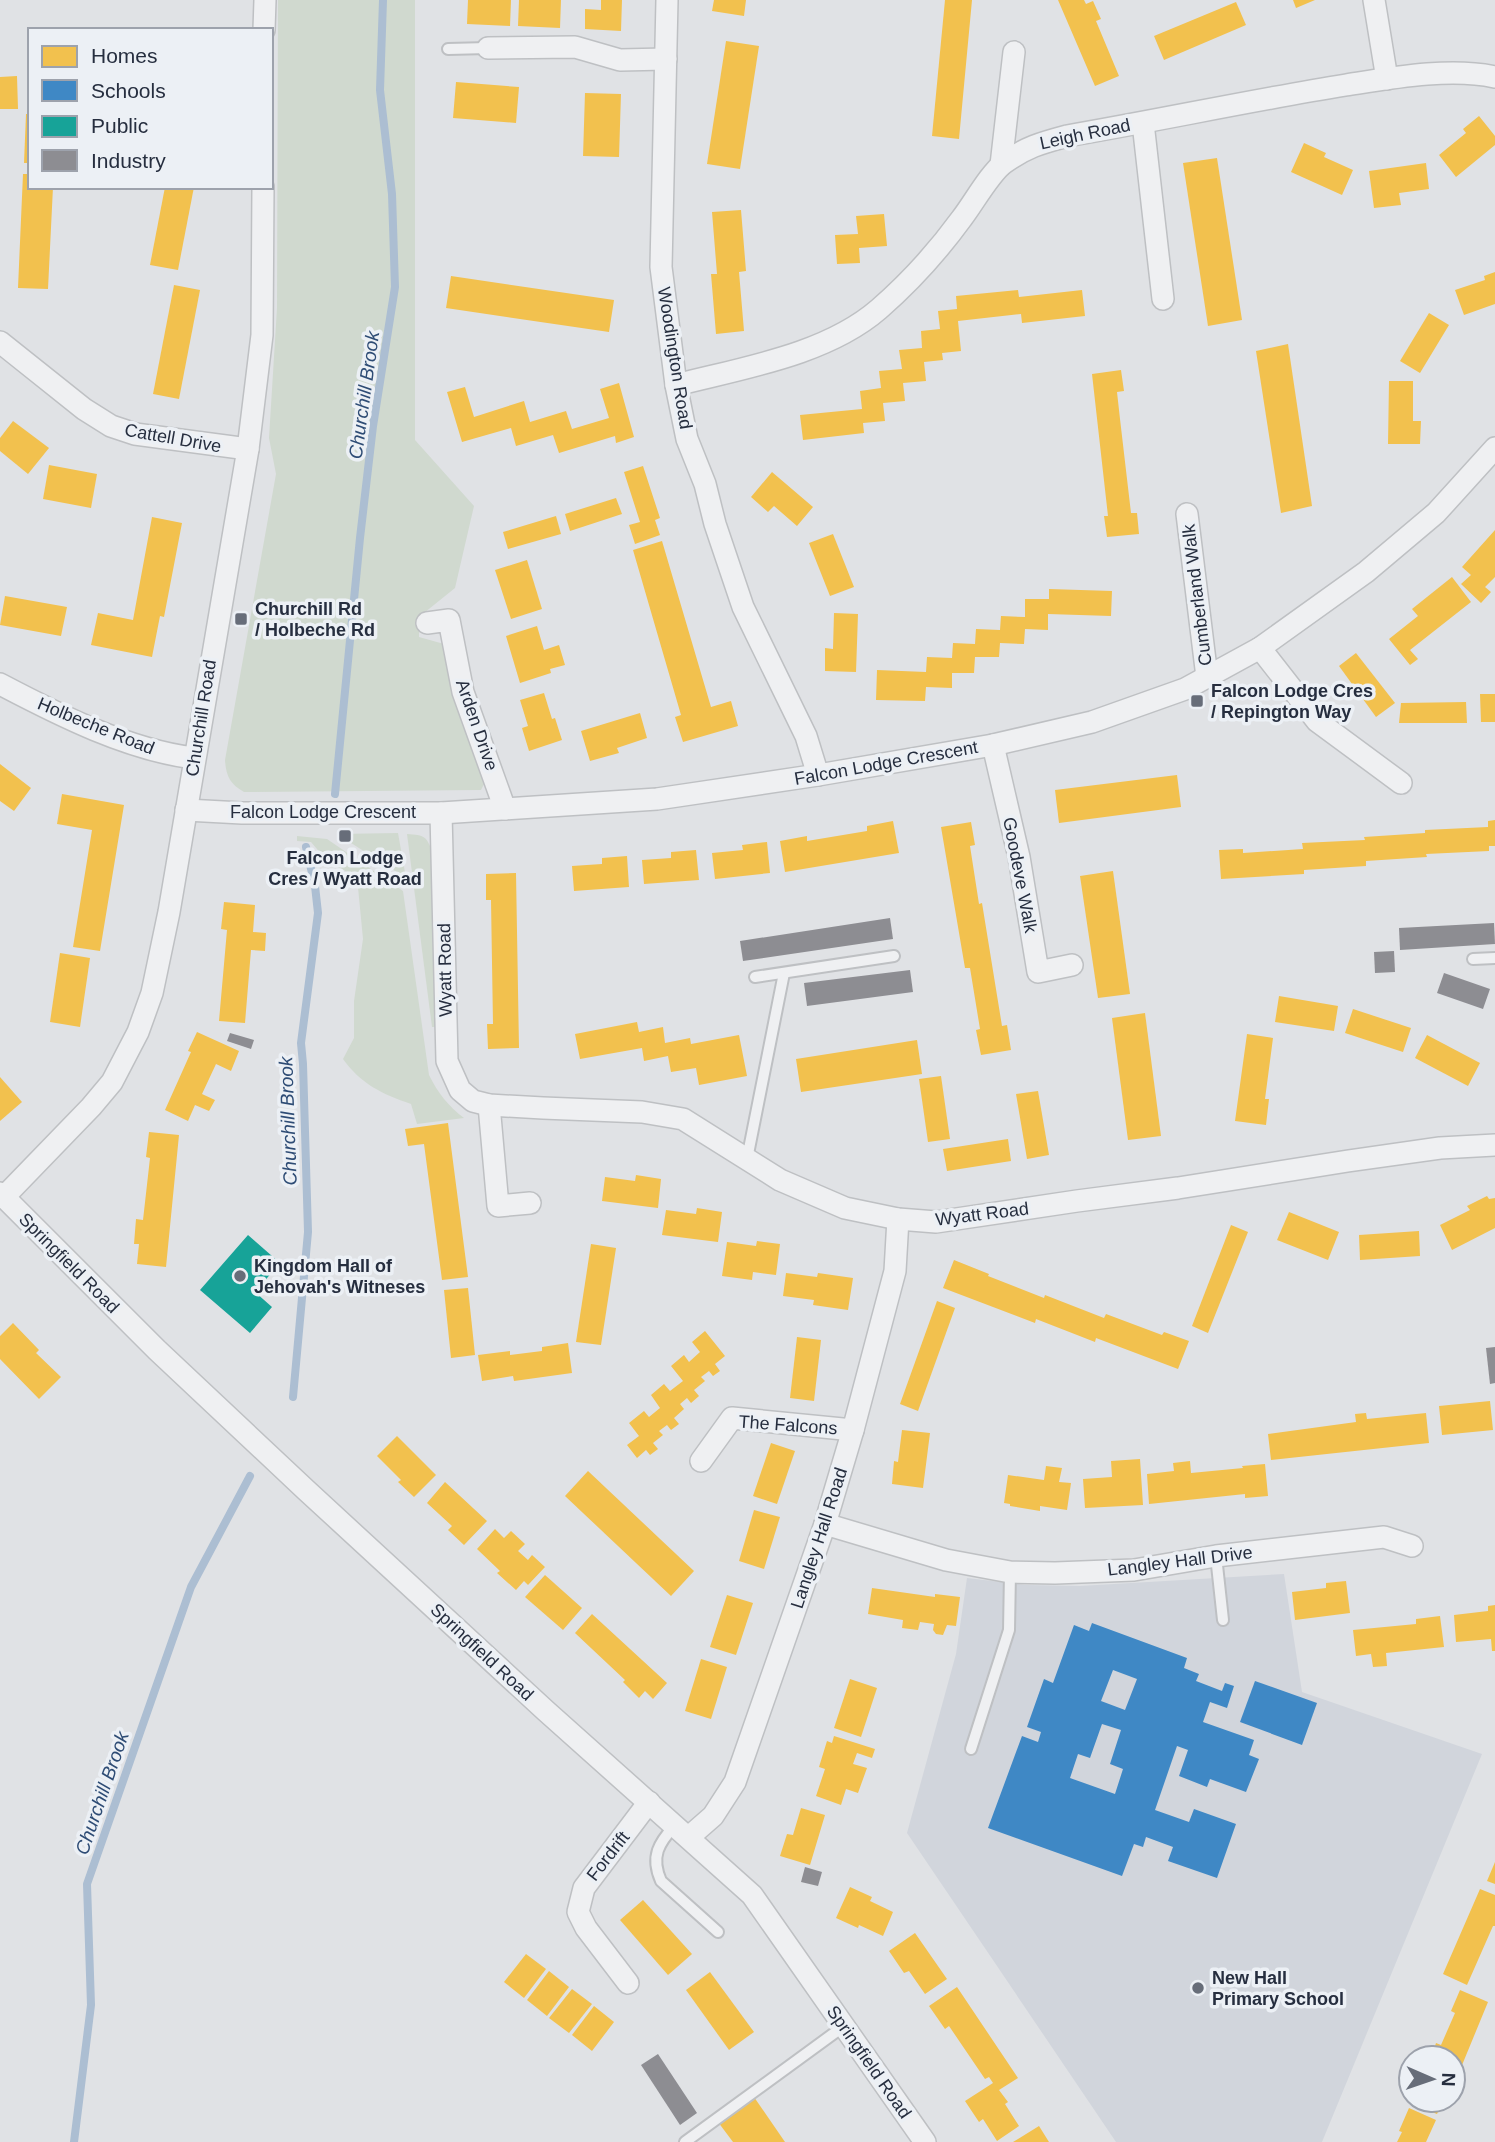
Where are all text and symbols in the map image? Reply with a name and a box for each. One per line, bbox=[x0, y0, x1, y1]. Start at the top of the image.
legend bbox=[28, 28, 273, 189]
text: Homes bbox=[91, 44, 158, 67]
text: Schools bbox=[91, 79, 166, 102]
text: Public bbox=[91, 114, 148, 137]
street label: Leigh Road bbox=[1038, 115, 1132, 153]
text: Industry bbox=[91, 149, 166, 172]
street label: Woodington Road bbox=[654, 285, 696, 431]
water label: Churchill Brook bbox=[345, 328, 384, 460]
street label: Cattell Drive bbox=[123, 420, 223, 456]
street label: Cumberland Walk bbox=[1178, 522, 1216, 667]
place label: Churchill Rd / Holbeche Rd bbox=[255, 599, 375, 640]
marker: Churchill Rd / Holbeche Rd bbox=[233, 611, 249, 627]
street label: Churchill Road bbox=[182, 658, 220, 778]
street label: Arden Drive bbox=[452, 677, 502, 773]
place label: Falcon Lodge Cres / Repington Way bbox=[1211, 681, 1373, 722]
street label: Holbeche Road bbox=[35, 693, 157, 759]
marker: Falcon Lodge Cres / Repington Way bbox=[1189, 693, 1205, 709]
street label: Falcon Lodge Crescent bbox=[793, 737, 979, 789]
street label: Falcon Lodge Crescent bbox=[230, 802, 416, 822]
street label: Goodeve Walk bbox=[999, 815, 1041, 936]
marker: Falcon Lodge Cres / Wyatt Road bbox=[337, 828, 353, 844]
place label: Falcon Lodge Cres / Wyatt Road bbox=[268, 848, 422, 889]
street label: Wyatt Road bbox=[434, 923, 456, 1017]
water label: Churchill Brook bbox=[275, 1055, 301, 1186]
street label: Wyatt Road bbox=[934, 1198, 1030, 1230]
street label: Springfield Road bbox=[15, 1209, 123, 1317]
place label: Kingdom Hall of Jehovah's Witneses bbox=[254, 1256, 425, 1297]
marker: Kingdom Hall of Jehovah's Witneses bbox=[232, 1268, 248, 1284]
street label: The Falcons bbox=[738, 1412, 838, 1438]
street label: Langley Hall Road bbox=[787, 1465, 851, 1611]
street label: Langley Hall Drive bbox=[1106, 1542, 1254, 1580]
street label: Springfield Road bbox=[427, 1599, 537, 1705]
water label: Churchill Brook bbox=[71, 1727, 133, 1857]
street label: Fordrift bbox=[583, 1827, 633, 1885]
place label: New Hall Primary School bbox=[1212, 1968, 1344, 2009]
marker: New Hall Primary School bbox=[1190, 1980, 1206, 1996]
street label: Springfield Road bbox=[823, 2002, 915, 2122]
north arrow bbox=[1397, 2044, 1467, 2114]
text: N bbox=[1438, 2072, 1459, 2087]

